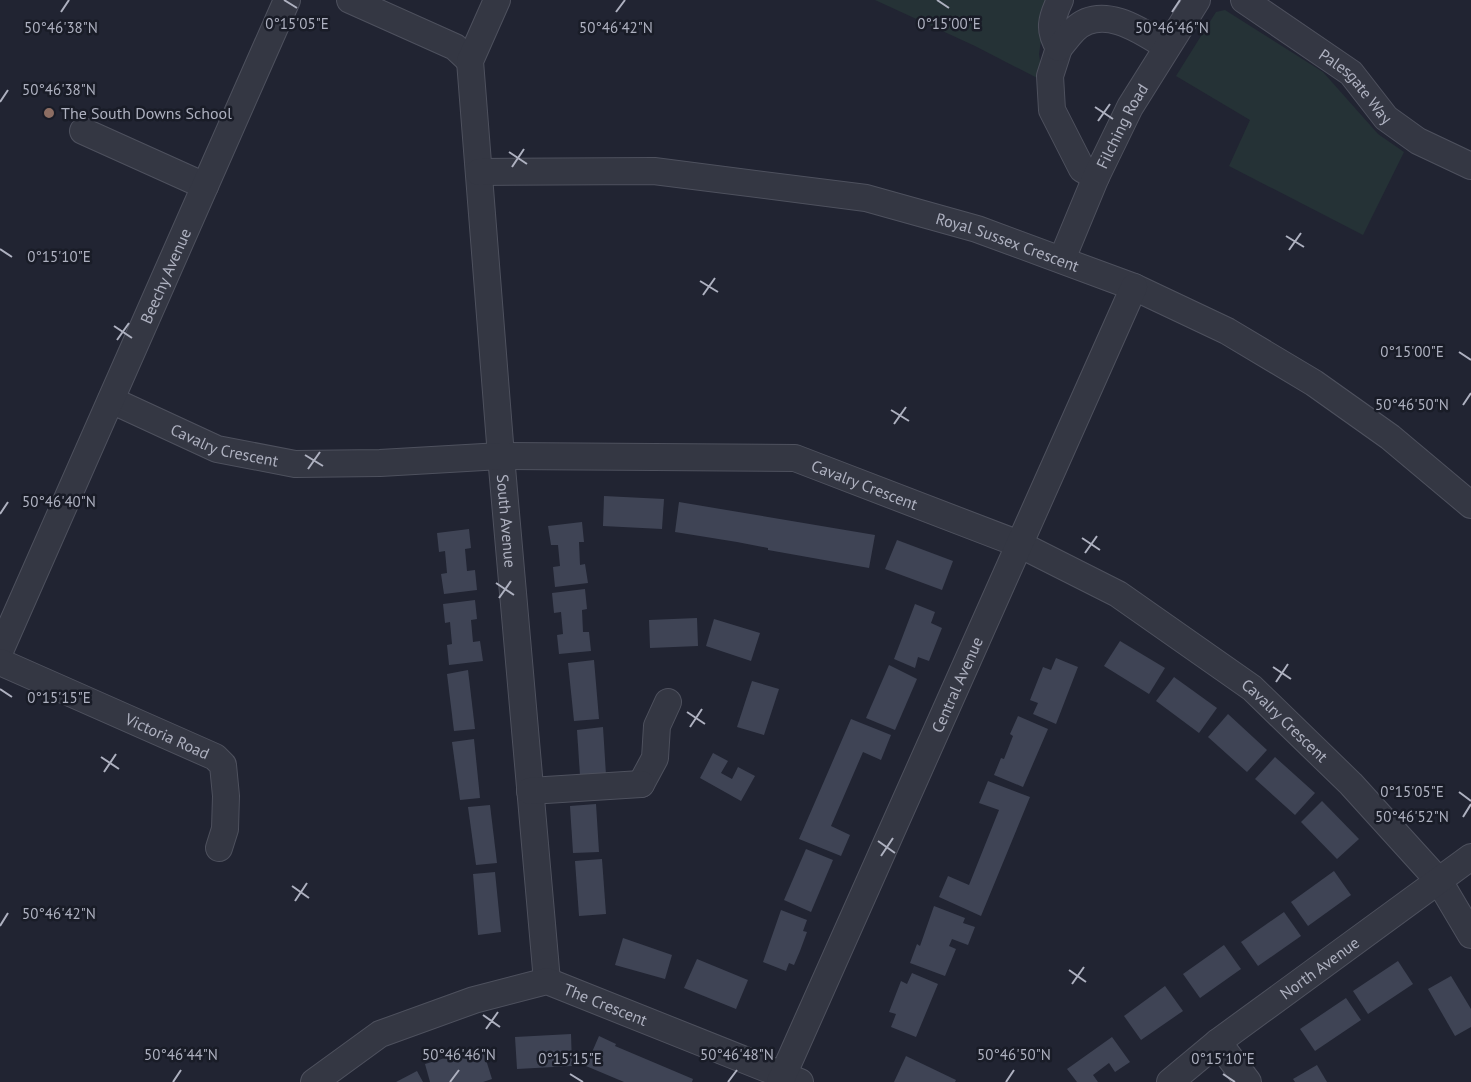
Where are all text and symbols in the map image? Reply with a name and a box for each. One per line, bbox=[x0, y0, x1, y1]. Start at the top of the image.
text: 0°15'05"E bbox=[265, 14, 329, 33]
text: 0°15'00"E bbox=[917, 14, 981, 33]
text: 50°46'38"N bbox=[24, 18, 98, 37]
text: 50°46'42"N bbox=[579, 18, 653, 37]
text: 50°46'46"N bbox=[1135, 18, 1209, 37]
street label: Palesgate Way bbox=[1315, 44, 1396, 129]
text: 50°46'38"N bbox=[22, 80, 96, 99]
street label: Filching Road bbox=[1092, 80, 1152, 172]
place label: The South Downs School bbox=[61, 103, 232, 123]
marker: The South Downs School bbox=[42, 106, 56, 120]
street label: Royal Sussex Crescent bbox=[934, 208, 1083, 276]
street label: Beechy Avenue bbox=[136, 225, 195, 327]
text: 0°15'10"E bbox=[27, 247, 91, 266]
text: 0°15'00"E bbox=[1380, 342, 1444, 361]
text: 50°46'50"N bbox=[1375, 395, 1449, 414]
street label: Cavalry Crescent bbox=[168, 419, 281, 471]
street label: Cavalry Crescent bbox=[809, 455, 921, 514]
street label: South Avenue bbox=[493, 473, 521, 568]
text: 50°46'40"N bbox=[22, 492, 96, 511]
street label: Central Avenue bbox=[927, 634, 987, 736]
street label: Cavalry Crescent bbox=[1238, 674, 1333, 767]
text: 0°15'15"E bbox=[27, 688, 91, 707]
street label: Victoria Road bbox=[121, 708, 213, 763]
text: 0°15'05"E bbox=[1380, 782, 1444, 801]
text: 50°46'52"N bbox=[1375, 807, 1449, 826]
text: 50°46'42"N bbox=[22, 904, 96, 923]
street label: North Avenue bbox=[1276, 932, 1363, 1004]
street label: The Crescent bbox=[561, 979, 651, 1030]
text: 50°46'44"N bbox=[144, 1045, 218, 1064]
text: 50°46'46"N bbox=[422, 1045, 496, 1064]
text: 50°46'48"N bbox=[700, 1045, 774, 1064]
text: 50°46'50"N bbox=[977, 1045, 1051, 1064]
text: 0°15'15"E bbox=[538, 1049, 602, 1068]
text: 0°15'10"E bbox=[1191, 1049, 1255, 1068]

